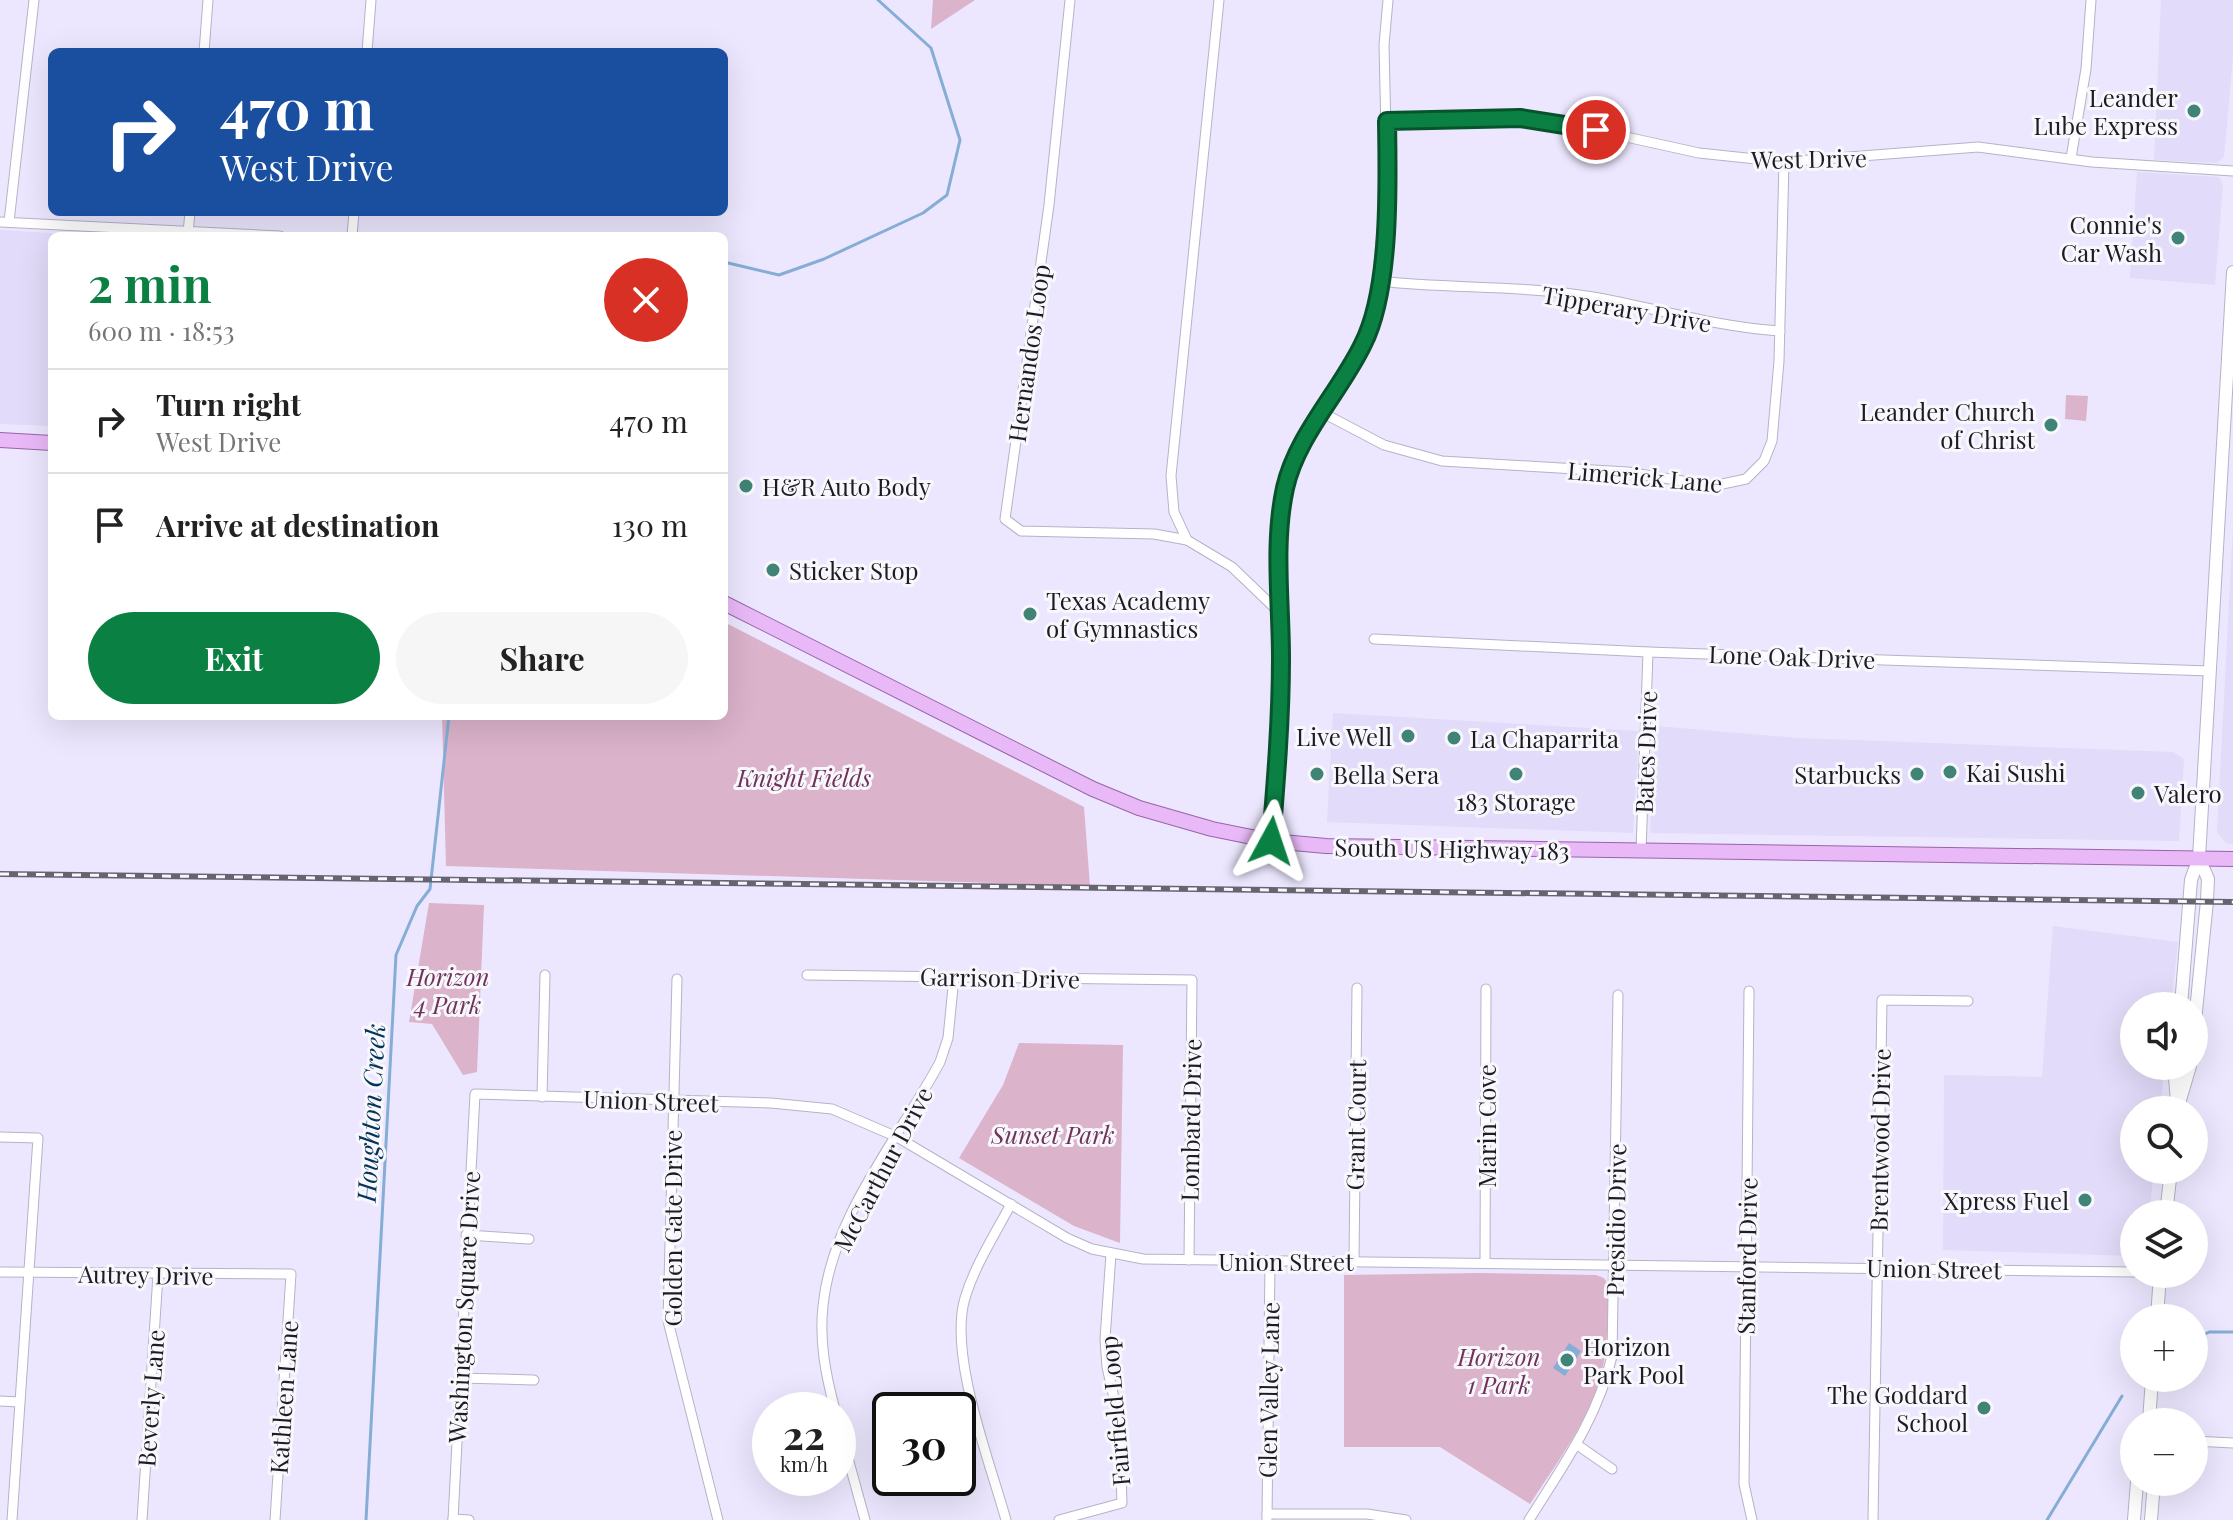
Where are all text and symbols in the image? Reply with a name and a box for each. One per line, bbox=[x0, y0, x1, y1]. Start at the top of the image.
text: 470 m bbox=[220, 70, 374, 145]
icon: right bbox=[88, 80, 192, 184]
place label: Leander Lube Express bbox=[2033, 81, 2178, 141]
pin bbox=[1562, 96, 1630, 164]
marker: Leander Lube Express bbox=[2185, 102, 2203, 120]
icon: arrive bbox=[1574, 108, 1618, 152]
street label: West Drive bbox=[1750, 141, 1867, 175]
text: West Drive bbox=[220, 142, 394, 190]
place label: Connie's Car Wash bbox=[2061, 208, 2162, 268]
marker: Connie's Car Wash bbox=[2169, 229, 2187, 247]
text: 2 min bbox=[88, 251, 212, 315]
button: close bbox=[604, 258, 688, 342]
street label: Hernandos Loop bbox=[1000, 262, 1056, 444]
street label: Tipperary Drive bbox=[1540, 277, 1714, 339]
text: 600 m · 18:53 bbox=[88, 313, 235, 348]
text: Turn right bbox=[156, 384, 301, 424]
place label: Leander Church of Christ bbox=[1860, 395, 2036, 455]
icon: right bbox=[88, 399, 132, 443]
text: 470 m bbox=[609, 401, 688, 441]
marker: Leander Church of Christ bbox=[2042, 416, 2060, 434]
text: West Drive bbox=[156, 424, 281, 459]
street label: Limerick Lane bbox=[1566, 453, 1724, 499]
place label: H&R Auto Body bbox=[762, 470, 931, 502]
marker: H&R Auto Body bbox=[737, 477, 755, 495]
icon: arrive bbox=[88, 503, 132, 547]
text: Arrive at destination bbox=[156, 505, 439, 545]
text: 130 m bbox=[612, 505, 688, 545]
place label: Sticker Stop bbox=[789, 554, 919, 586]
marker: Sticker Stop bbox=[764, 561, 782, 579]
place label: Texas Academy of Gymnastics bbox=[1046, 584, 1210, 644]
marker: Texas Academy of Gymnastics bbox=[1021, 605, 1039, 623]
button: Exit bbox=[88, 612, 380, 704]
button: Share bbox=[396, 612, 688, 704]
street label: Lone Oak Drive bbox=[1708, 637, 1876, 675]
street label: Bates Drive bbox=[1627, 690, 1663, 814]
place label: Live Well bbox=[1296, 720, 1392, 752]
place label: La Chaparrita bbox=[1470, 722, 1619, 754]
marker: Live Well bbox=[1399, 727, 1417, 745]
marker: La Chaparrita bbox=[1445, 729, 1463, 747]
place label: Kai Sushi bbox=[1966, 756, 2065, 788]
place label: Bella Sera bbox=[1333, 758, 1439, 790]
place label: Starbucks bbox=[1794, 758, 1901, 790]
park label: Knight Fields bbox=[736, 761, 871, 793]
marker: Kai Sushi bbox=[1941, 763, 1959, 781]
marker: Bella Sera bbox=[1308, 765, 1326, 783]
marker: 183 Storage bbox=[1507, 765, 1525, 783]
marker: Starbucks bbox=[1908, 765, 1926, 783]
place label: Valero bbox=[2153, 777, 2222, 809]
marker: Valero bbox=[2129, 784, 2147, 802]
place label: 183 Storage bbox=[1456, 785, 1576, 817]
position arrow bbox=[1229, 799, 1313, 883]
street label: South US Highway 183 bbox=[1334, 830, 1570, 866]
park label: Horizon 4 Park bbox=[406, 960, 490, 1020]
street label: Garrison Drive bbox=[920, 960, 1080, 994]
map controls bbox=[2120, 992, 2208, 1496]
button: sound bbox=[2120, 992, 2208, 1080]
water label: Houghton Creek bbox=[348, 1023, 392, 1204]
street label: Lombard Drive bbox=[1173, 1038, 1207, 1202]
street label: Brentwood Drive bbox=[1861, 1048, 1897, 1232]
street label: Grant Court bbox=[1338, 1059, 1372, 1191]
street label: Marin Cove bbox=[1470, 1064, 1502, 1188]
street label: McCarthur Drive bbox=[825, 1081, 939, 1257]
street label: Union Street bbox=[583, 1082, 720, 1118]
button: search bbox=[2120, 1096, 2208, 1184]
park label: Sunset Park bbox=[990, 1118, 1115, 1150]
street label: Golden Gate Drive bbox=[656, 1130, 688, 1326]
street label: Presidio Drive bbox=[1598, 1143, 1632, 1297]
street label: Washington Square Drive bbox=[440, 1170, 486, 1445]
street label: Stanford Drive bbox=[1729, 1177, 1763, 1335]
place label: Xpress Fuel bbox=[1944, 1184, 2069, 1216]
marker: Xpress Fuel bbox=[2076, 1191, 2094, 1209]
button: layers bbox=[2120, 1200, 2208, 1288]
street label: Union Street bbox=[1218, 1245, 1354, 1277]
street label: Union Street bbox=[1866, 1251, 2002, 1285]
street label: Autrey Drive bbox=[77, 1257, 214, 1291]
street label: Glen Valley Lane bbox=[1250, 1302, 1286, 1478]
button: + bbox=[2120, 1304, 2208, 1392]
street label: Kathleen Lane bbox=[262, 1319, 304, 1475]
street label: Beverly Lane bbox=[129, 1328, 171, 1468]
place label: Horizon Park Pool bbox=[1583, 1330, 1685, 1390]
street label: Fairfield Loop bbox=[1091, 1334, 1137, 1488]
park label: Horizon 1 Park bbox=[1457, 1340, 1541, 1400]
marker: Horizon Park Pool bbox=[1558, 1351, 1576, 1369]
place label: The Goddard School bbox=[1827, 1378, 1968, 1438]
speed limit sign: 30 bbox=[872, 1392, 976, 1496]
marker: The Goddard School bbox=[1975, 1399, 1993, 1417]
text: 22 bbox=[783, 1407, 825, 1460]
button: − bbox=[2120, 1408, 2208, 1496]
text: km/h bbox=[780, 1450, 828, 1477]

